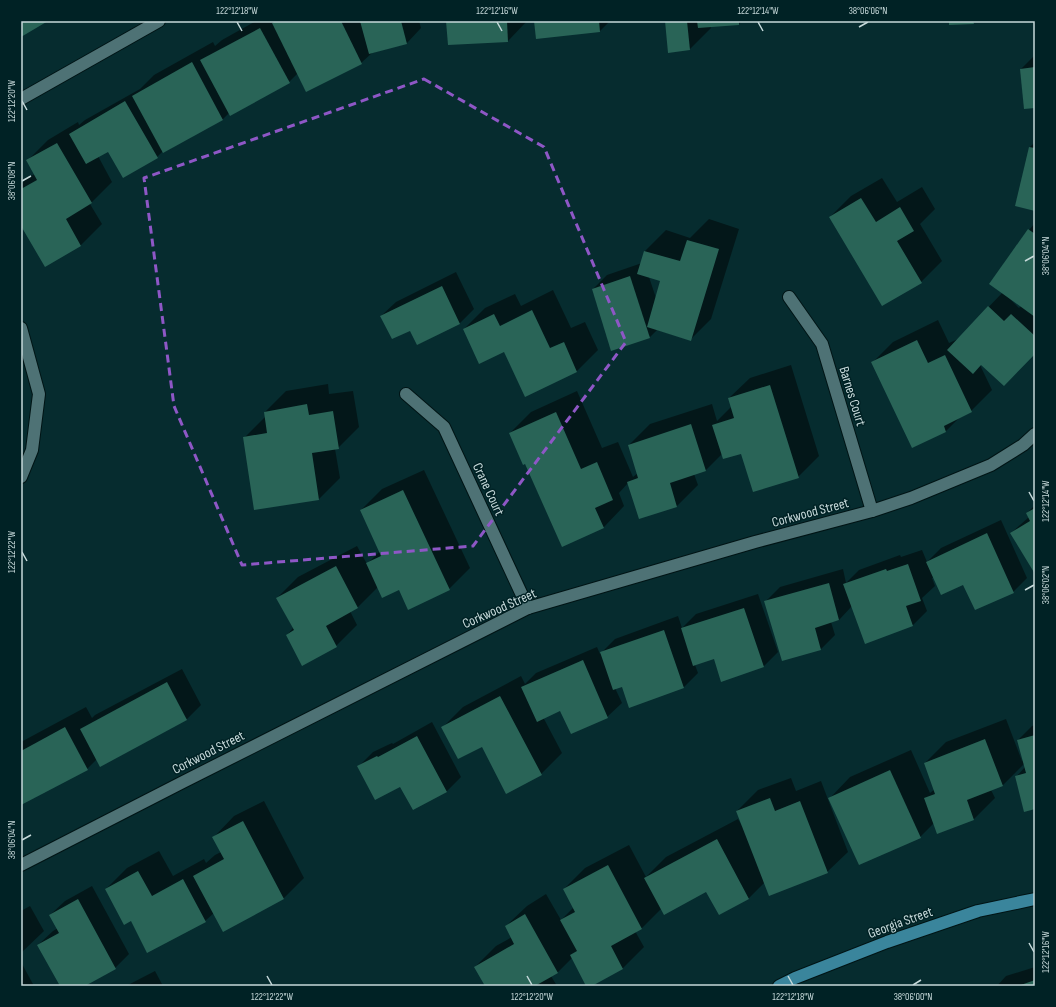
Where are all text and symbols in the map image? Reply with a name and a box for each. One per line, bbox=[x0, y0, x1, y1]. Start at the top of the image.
text: 122°12'18"W bbox=[216, 5, 258, 17]
text: 122°12'16"W bbox=[476, 5, 518, 17]
text: 122°12'14"W bbox=[737, 5, 779, 17]
text: 38°06'06"N bbox=[849, 5, 887, 17]
text: 122°12'20"W bbox=[6, 79, 18, 122]
text: 38°06'08"N bbox=[6, 162, 18, 200]
text: 38°06'04"N bbox=[1040, 237, 1052, 275]
street label: Barnes Court bbox=[835, 364, 870, 428]
street label: Crane Court bbox=[469, 460, 508, 518]
text: 122°12'14"W bbox=[1040, 480, 1052, 522]
street label: Corkwood Street bbox=[770, 494, 850, 531]
text: 122°12'22"W bbox=[6, 531, 18, 573]
text: 38°06'02"N bbox=[1040, 566, 1052, 604]
street label: Corkwood Street bbox=[460, 585, 539, 632]
street label: Corkwood Street bbox=[169, 727, 247, 778]
text: 38°06'04"N bbox=[6, 821, 18, 859]
street label: Georgia Street bbox=[866, 903, 935, 942]
text: 122°12'16"W bbox=[1040, 931, 1052, 973]
text: 122°12'22"W bbox=[251, 991, 293, 1003]
text: 122°12'20"W bbox=[511, 991, 554, 1003]
text: 122°12'18"W bbox=[772, 991, 814, 1003]
text: 38°06'00"N bbox=[894, 991, 932, 1003]

